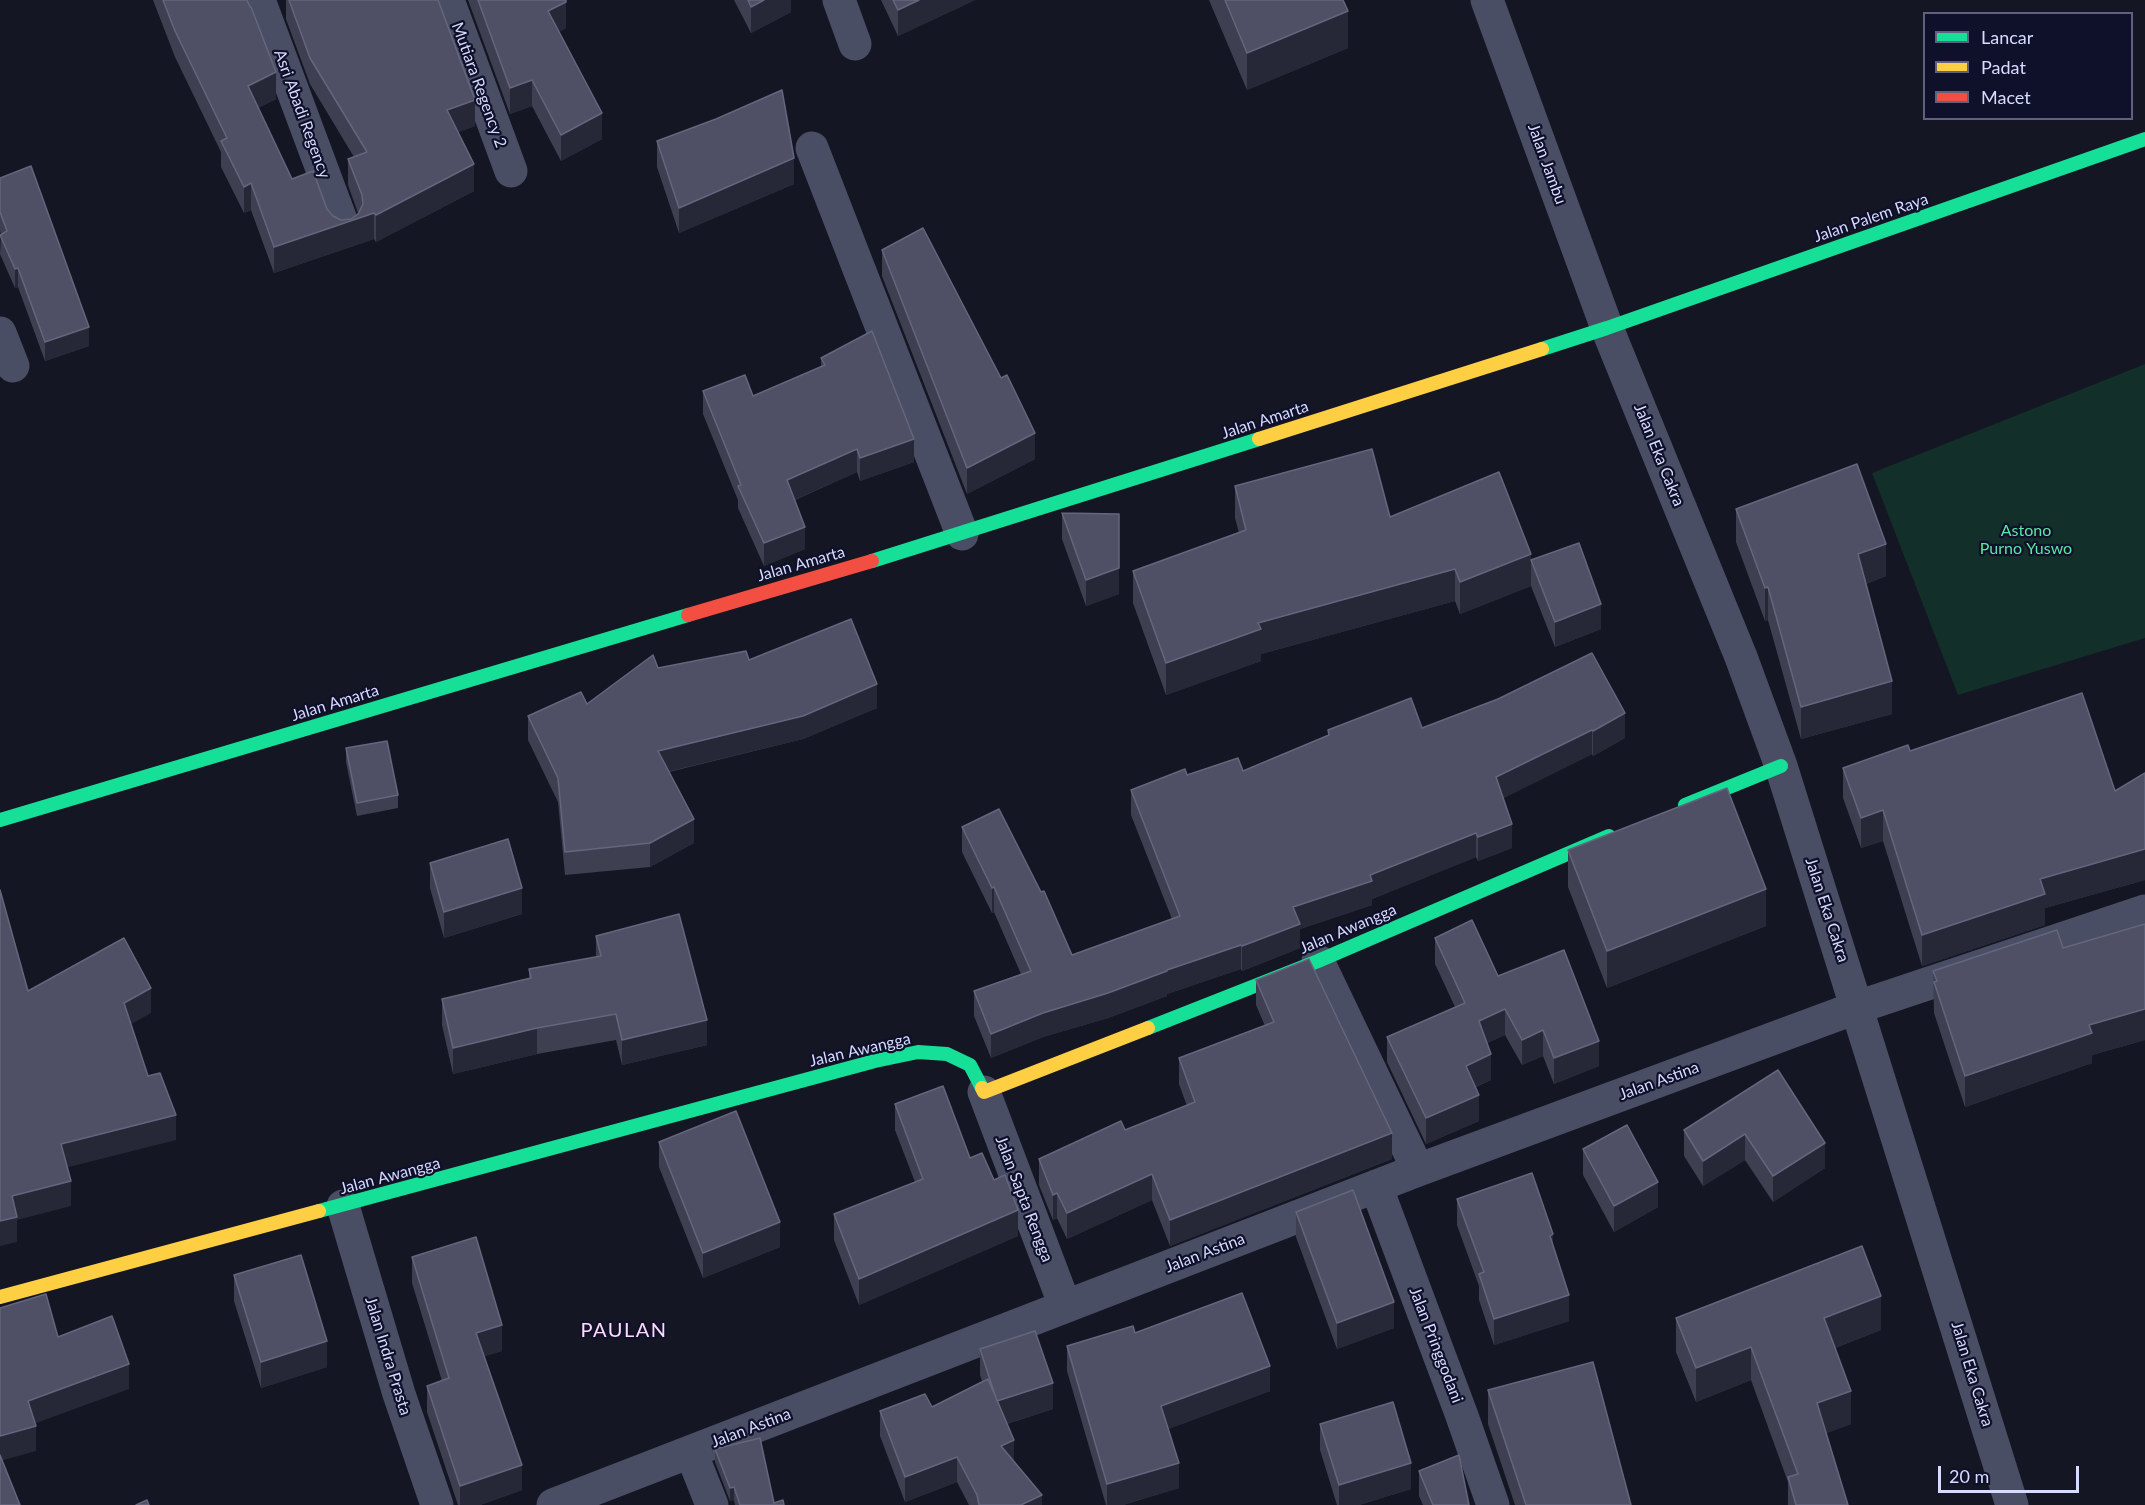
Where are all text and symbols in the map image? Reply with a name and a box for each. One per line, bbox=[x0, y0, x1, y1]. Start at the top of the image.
legend bbox=[1923, 12, 2133, 120]
street label: Mutiara Regency 2 bbox=[447, 20, 511, 150]
text: Lancar bbox=[1981, 26, 2033, 48]
street label: Asri Abadi Regency bbox=[270, 47, 334, 181]
text: Padat bbox=[1981, 56, 2026, 78]
text: Macet bbox=[1981, 86, 2031, 108]
street label: Jalan Jambu bbox=[1524, 121, 1570, 207]
street label: Jalan Palem Raya bbox=[1811, 189, 1931, 247]
street label: Jalan Amarta bbox=[1219, 397, 1311, 443]
street label: Jalan Eka Cakra bbox=[1630, 401, 1688, 509]
park label: Astono Purno Yuswo bbox=[1980, 521, 2072, 559]
street label: Jalan Amarta bbox=[755, 542, 847, 586]
street label: Jalan Amarta bbox=[289, 681, 381, 725]
street label: Jalan Eka Cakra bbox=[1801, 855, 1853, 965]
street label: Jalan Awangga bbox=[1297, 900, 1399, 958]
street label: Jalan Awangga bbox=[807, 1029, 913, 1071]
street label: Jalan Astina bbox=[1616, 1058, 1702, 1104]
street label: Jalan Sapta Rengga bbox=[991, 1133, 1057, 1265]
street label: Jalan Awangga bbox=[338, 1153, 442, 1199]
street label: Jalan Astina bbox=[1163, 1229, 1247, 1277]
street label: Jalan Pringgodani bbox=[1405, 1284, 1467, 1406]
street label: Jalan Indra Prasta bbox=[361, 1294, 415, 1418]
district label: PAULAN bbox=[580, 1319, 668, 1343]
street label: Jalan Eka Cakra bbox=[1947, 1319, 1997, 1429]
street label: Jalan Astina bbox=[709, 1404, 793, 1452]
scale bar bbox=[1941, 1454, 2082, 1492]
text: 20 m bbox=[1949, 1465, 1989, 1487]

